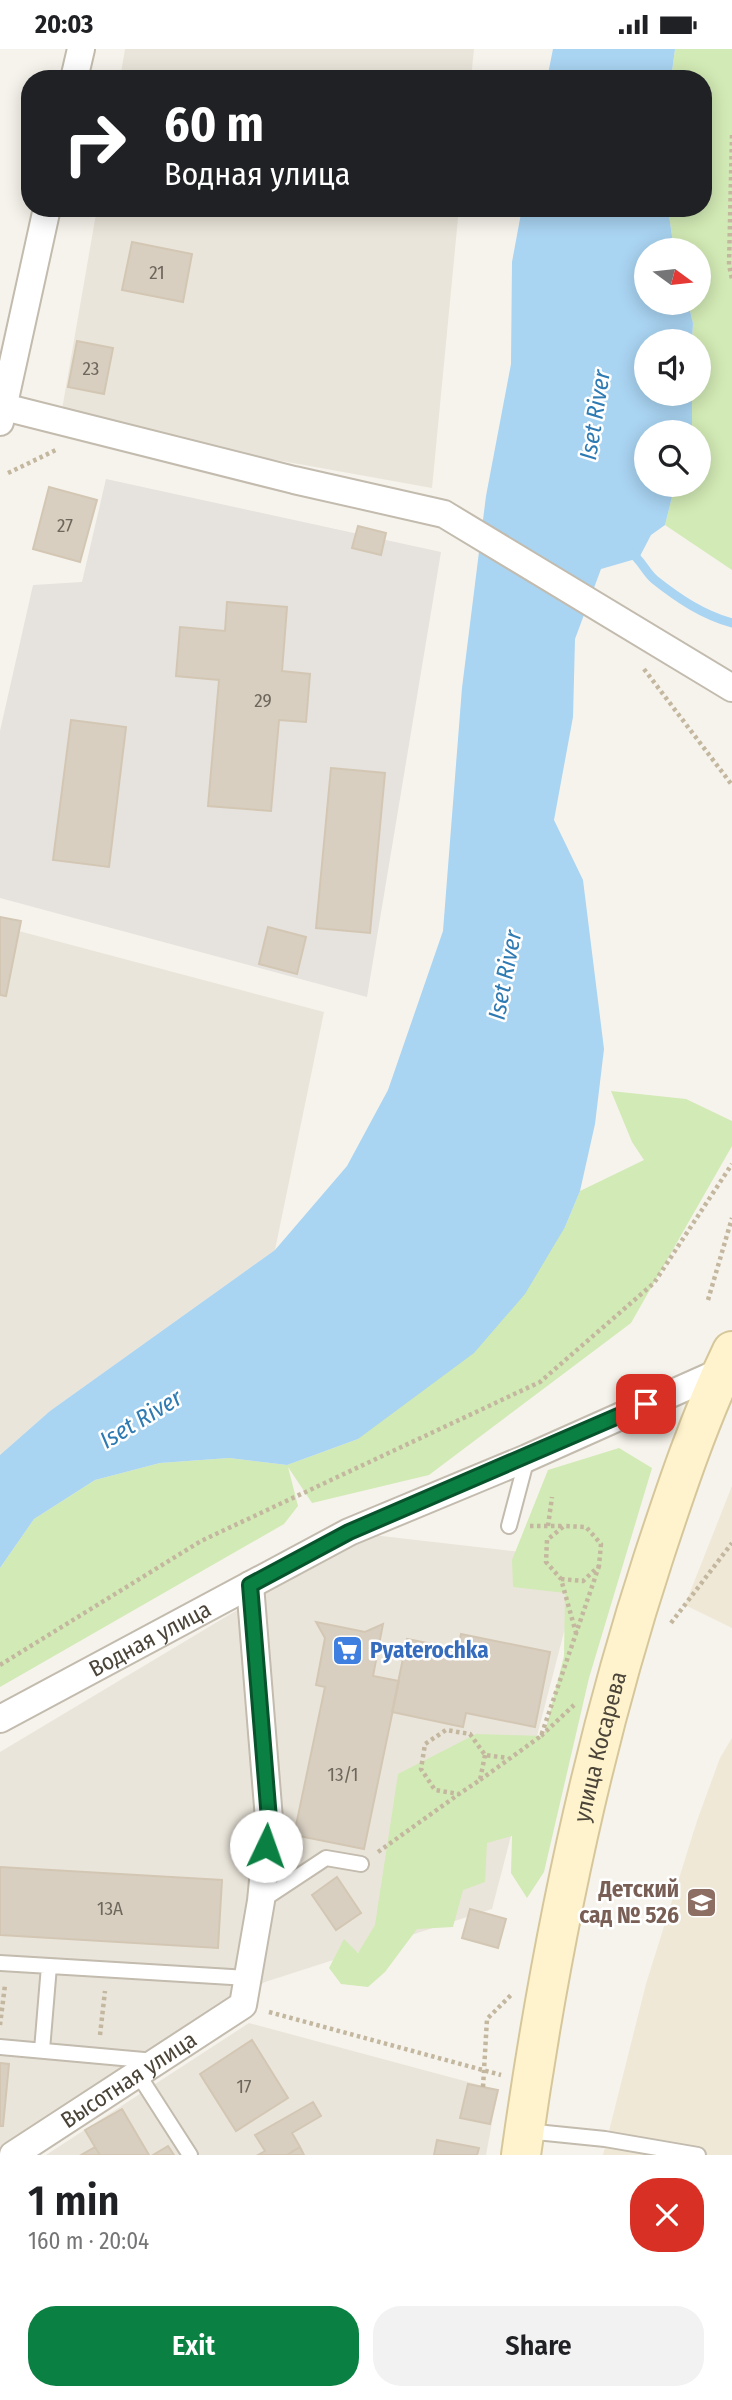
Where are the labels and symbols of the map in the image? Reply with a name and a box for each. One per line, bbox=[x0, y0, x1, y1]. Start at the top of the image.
north arrow bbox=[634, 238, 710, 315]
house number: 21 bbox=[149, 261, 165, 284]
house number: 23 bbox=[83, 357, 99, 380]
water label: Iset River bbox=[574, 367, 616, 462]
house number: 27 bbox=[57, 514, 73, 537]
house number: 29 bbox=[254, 689, 272, 712]
water label: Iset River bbox=[483, 927, 528, 1022]
pin bbox=[616, 1374, 676, 1434]
water label: Iset River bbox=[95, 1383, 188, 1454]
street label: Водная улица bbox=[84, 1595, 216, 1683]
supermarket icon: Pyaterochka bbox=[330, 1633, 364, 1667]
place label: Pyaterochka bbox=[370, 1636, 489, 1664]
street label: улица Косарева bbox=[567, 1668, 632, 1825]
house number: 13/1 bbox=[328, 1763, 358, 1786]
position arrow bbox=[229, 1809, 303, 1883]
place label: Детcкий сад № 526 bbox=[579, 1875, 679, 1929]
school or university icon: Детcкий сад № 526 bbox=[685, 1885, 719, 1919]
house number: 13А bbox=[97, 1897, 123, 1920]
street label: Высотная улица bbox=[55, 2025, 202, 2134]
house number: 17 bbox=[236, 2075, 252, 2098]

